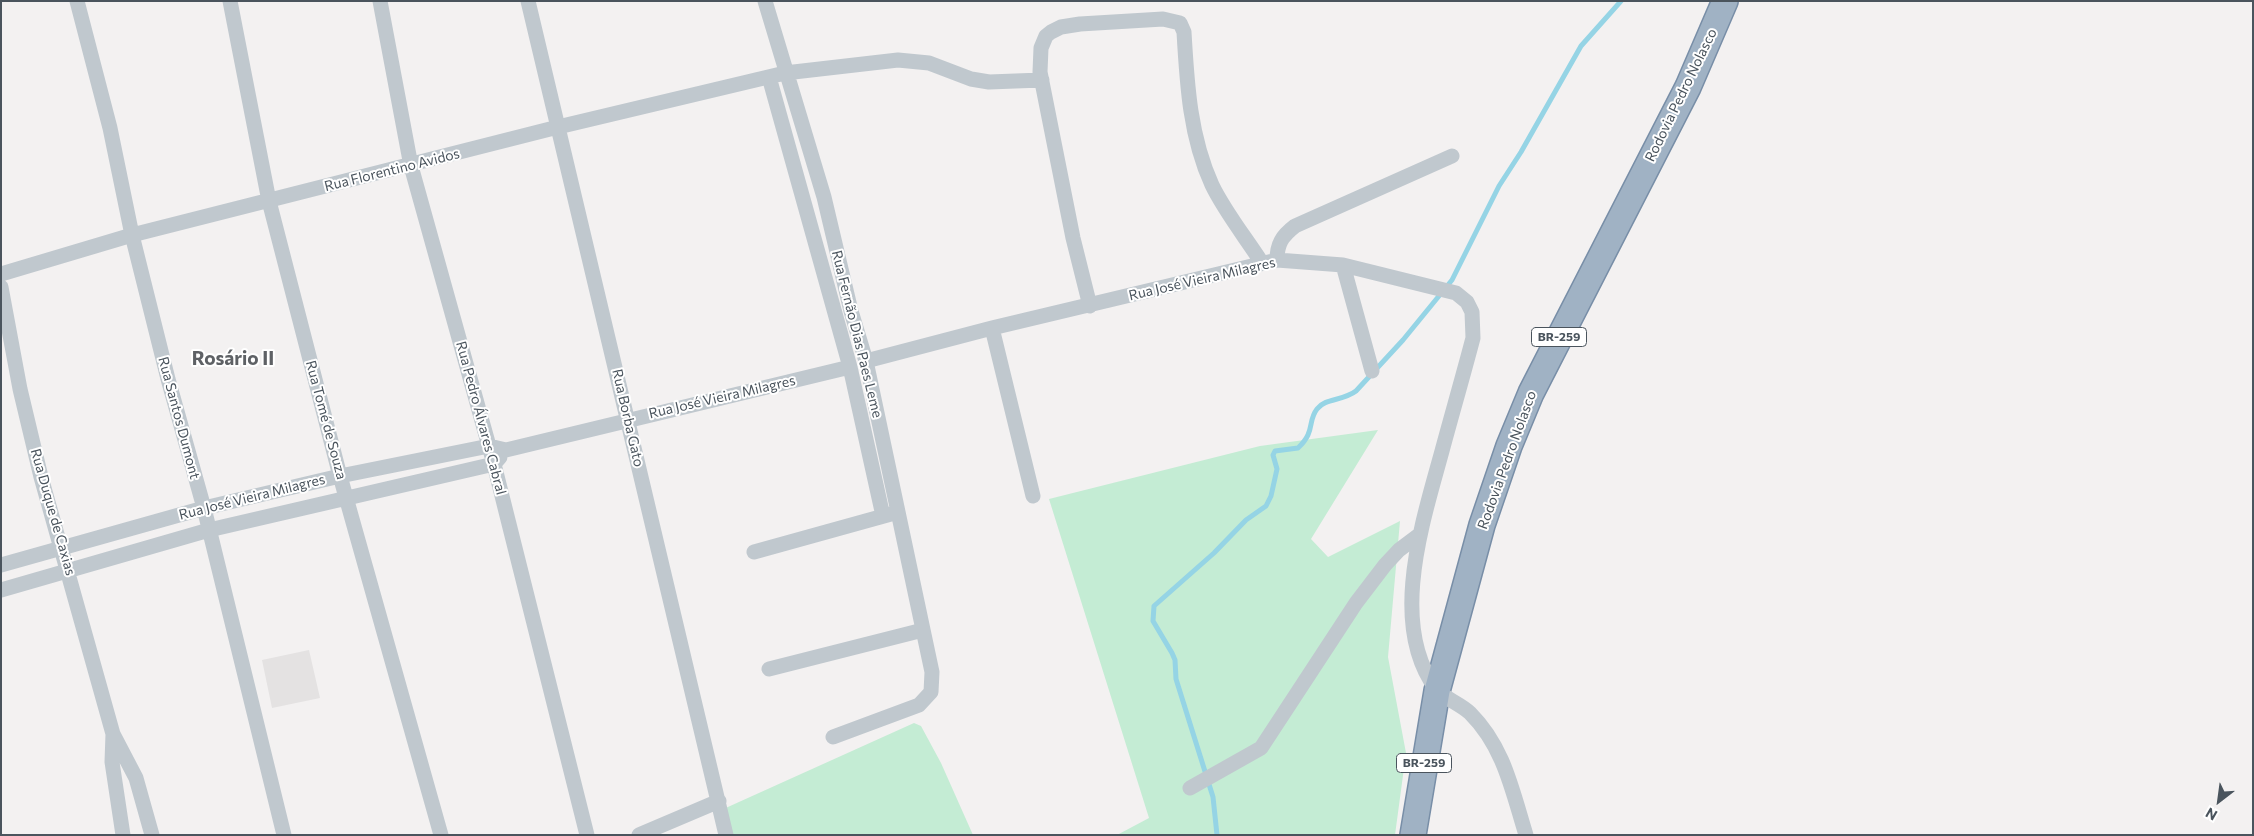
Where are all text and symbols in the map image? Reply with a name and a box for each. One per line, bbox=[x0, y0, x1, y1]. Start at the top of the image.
street label: Rodovia Pedro Nolasco bbox=[1641, 26, 1721, 164]
street label: Rua Florentino Avidos bbox=[323, 145, 461, 195]
street label: Rua Fernão Dias Paes Leme bbox=[828, 249, 886, 419]
street label: Rua José Vieira Milagres bbox=[1127, 254, 1277, 304]
road number: BR-259 bbox=[1532, 328, 1586, 347]
street label: Rua Pedro Álvares Cabral bbox=[452, 339, 510, 497]
district label: Rosário II bbox=[192, 348, 274, 370]
street label: Rua Santos Dumont bbox=[155, 355, 203, 481]
street label: Rua Tomé de Souza bbox=[302, 359, 350, 481]
street label: Rua Borba Gato bbox=[609, 367, 647, 469]
street label: Rua José Vieira Milagres bbox=[647, 372, 797, 422]
street label: Rodovia Pedro Nolasco bbox=[1474, 388, 1540, 532]
street label: Rua Duque de Caxias bbox=[27, 447, 79, 577]
street label: Rua José Vieira Milagres bbox=[177, 471, 327, 523]
road number: BR-259 bbox=[1396, 754, 1452, 772]
north arrow bbox=[2194, 776, 2244, 826]
text: N bbox=[2202, 804, 2220, 824]

